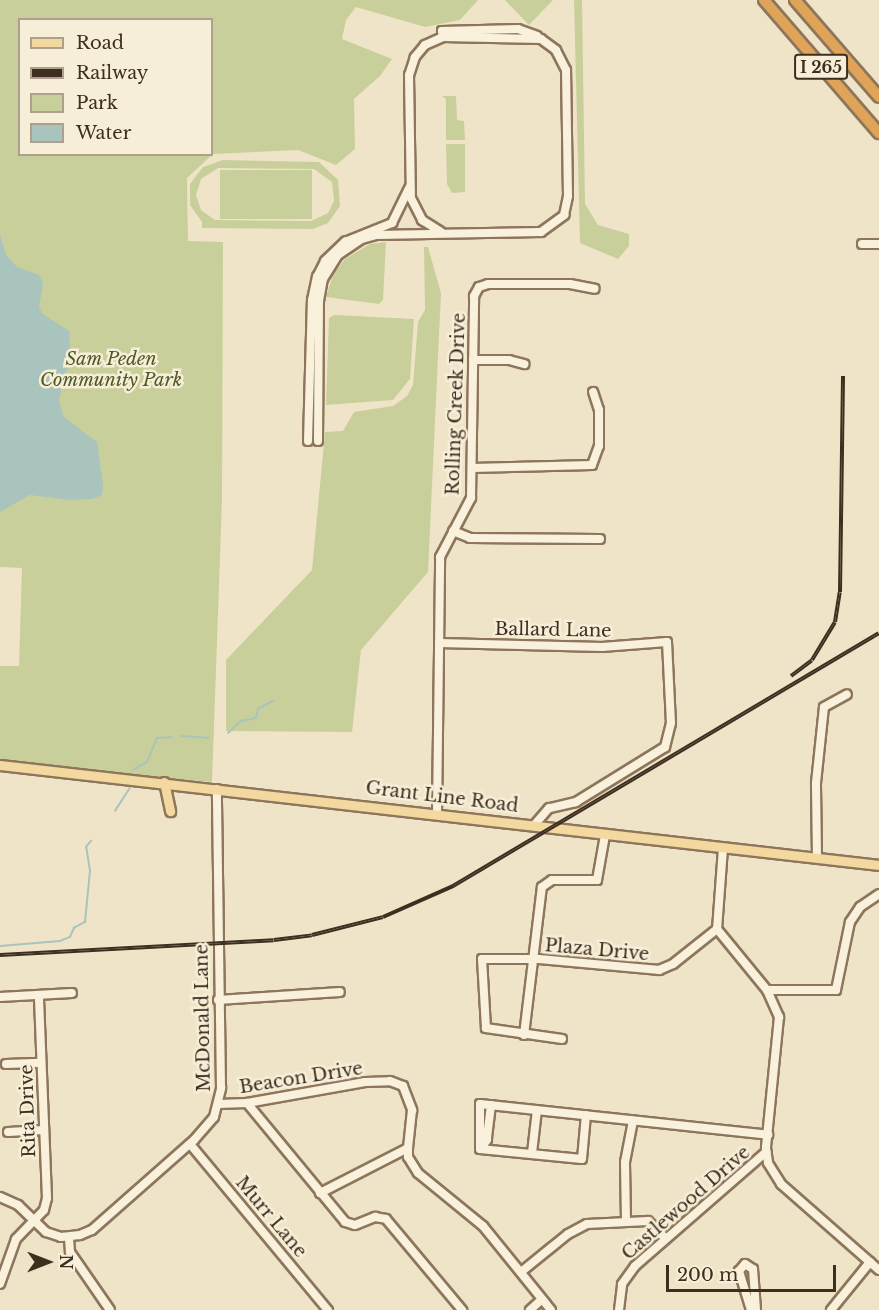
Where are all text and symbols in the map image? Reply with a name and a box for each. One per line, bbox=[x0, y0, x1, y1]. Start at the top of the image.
legend bbox=[18, 18, 213, 156]
text: Road bbox=[76, 32, 124, 54]
road number: I 265 bbox=[794, 54, 848, 80]
text: Railway bbox=[76, 62, 148, 84]
text: Park bbox=[76, 92, 118, 114]
text: Water bbox=[76, 122, 131, 144]
street label: Rolling Creek Drive bbox=[442, 312, 470, 496]
park label: Sam Peden Community Park bbox=[40, 349, 182, 392]
street label: Ballard Lane bbox=[494, 618, 612, 642]
street label: Grant Line Road bbox=[364, 777, 520, 817]
street label: Plaza Drive bbox=[544, 935, 650, 965]
street label: McDonald Lane bbox=[191, 944, 215, 1092]
street label: Beacon Drive bbox=[238, 1058, 364, 1098]
street label: Rita Drive bbox=[16, 1064, 40, 1158]
street label: Castlewood Drive bbox=[618, 1141, 754, 1265]
street label: Murr Lane bbox=[231, 1172, 311, 1262]
north arrow bbox=[18, 1232, 78, 1292]
scale bar bbox=[669, 1253, 838, 1291]
text: N bbox=[56, 1254, 76, 1270]
text: 200 m bbox=[677, 1264, 738, 1286]

